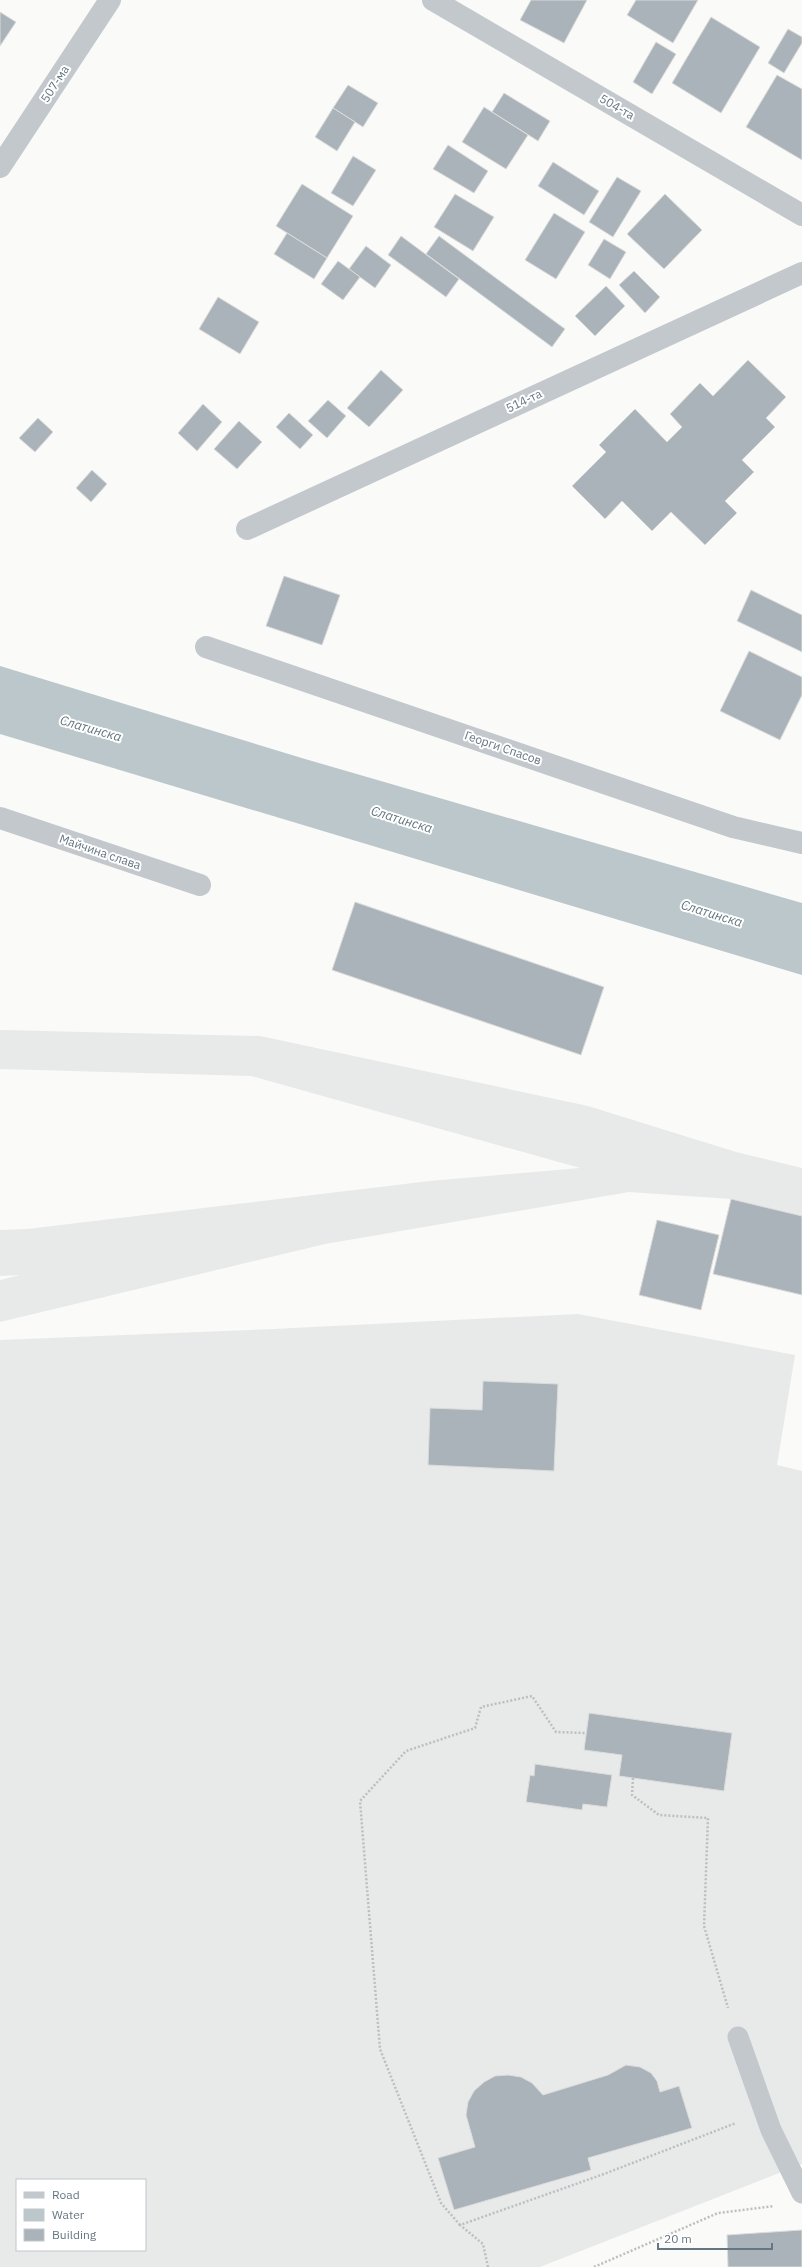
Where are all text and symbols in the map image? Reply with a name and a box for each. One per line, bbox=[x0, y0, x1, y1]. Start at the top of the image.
street label: 507-ма bbox=[37, 62, 72, 105]
street label: 504-та bbox=[597, 91, 638, 123]
street label: 514-та bbox=[503, 385, 545, 415]
water label: Слатинска bbox=[58, 712, 124, 745]
street label: Георги Спасов bbox=[463, 727, 544, 768]
water label: Слатинска bbox=[369, 802, 435, 837]
street label: Майчина слава bbox=[57, 831, 143, 873]
water label: Слатинска bbox=[679, 896, 745, 931]
legend bbox=[16, 2179, 146, 2251]
text: Road bbox=[52, 2187, 80, 2202]
text: Water bbox=[52, 2207, 85, 2222]
scale bar bbox=[658, 2225, 772, 2251]
text: Building bbox=[52, 2227, 97, 2242]
text: 20 m bbox=[664, 2231, 692, 2246]

